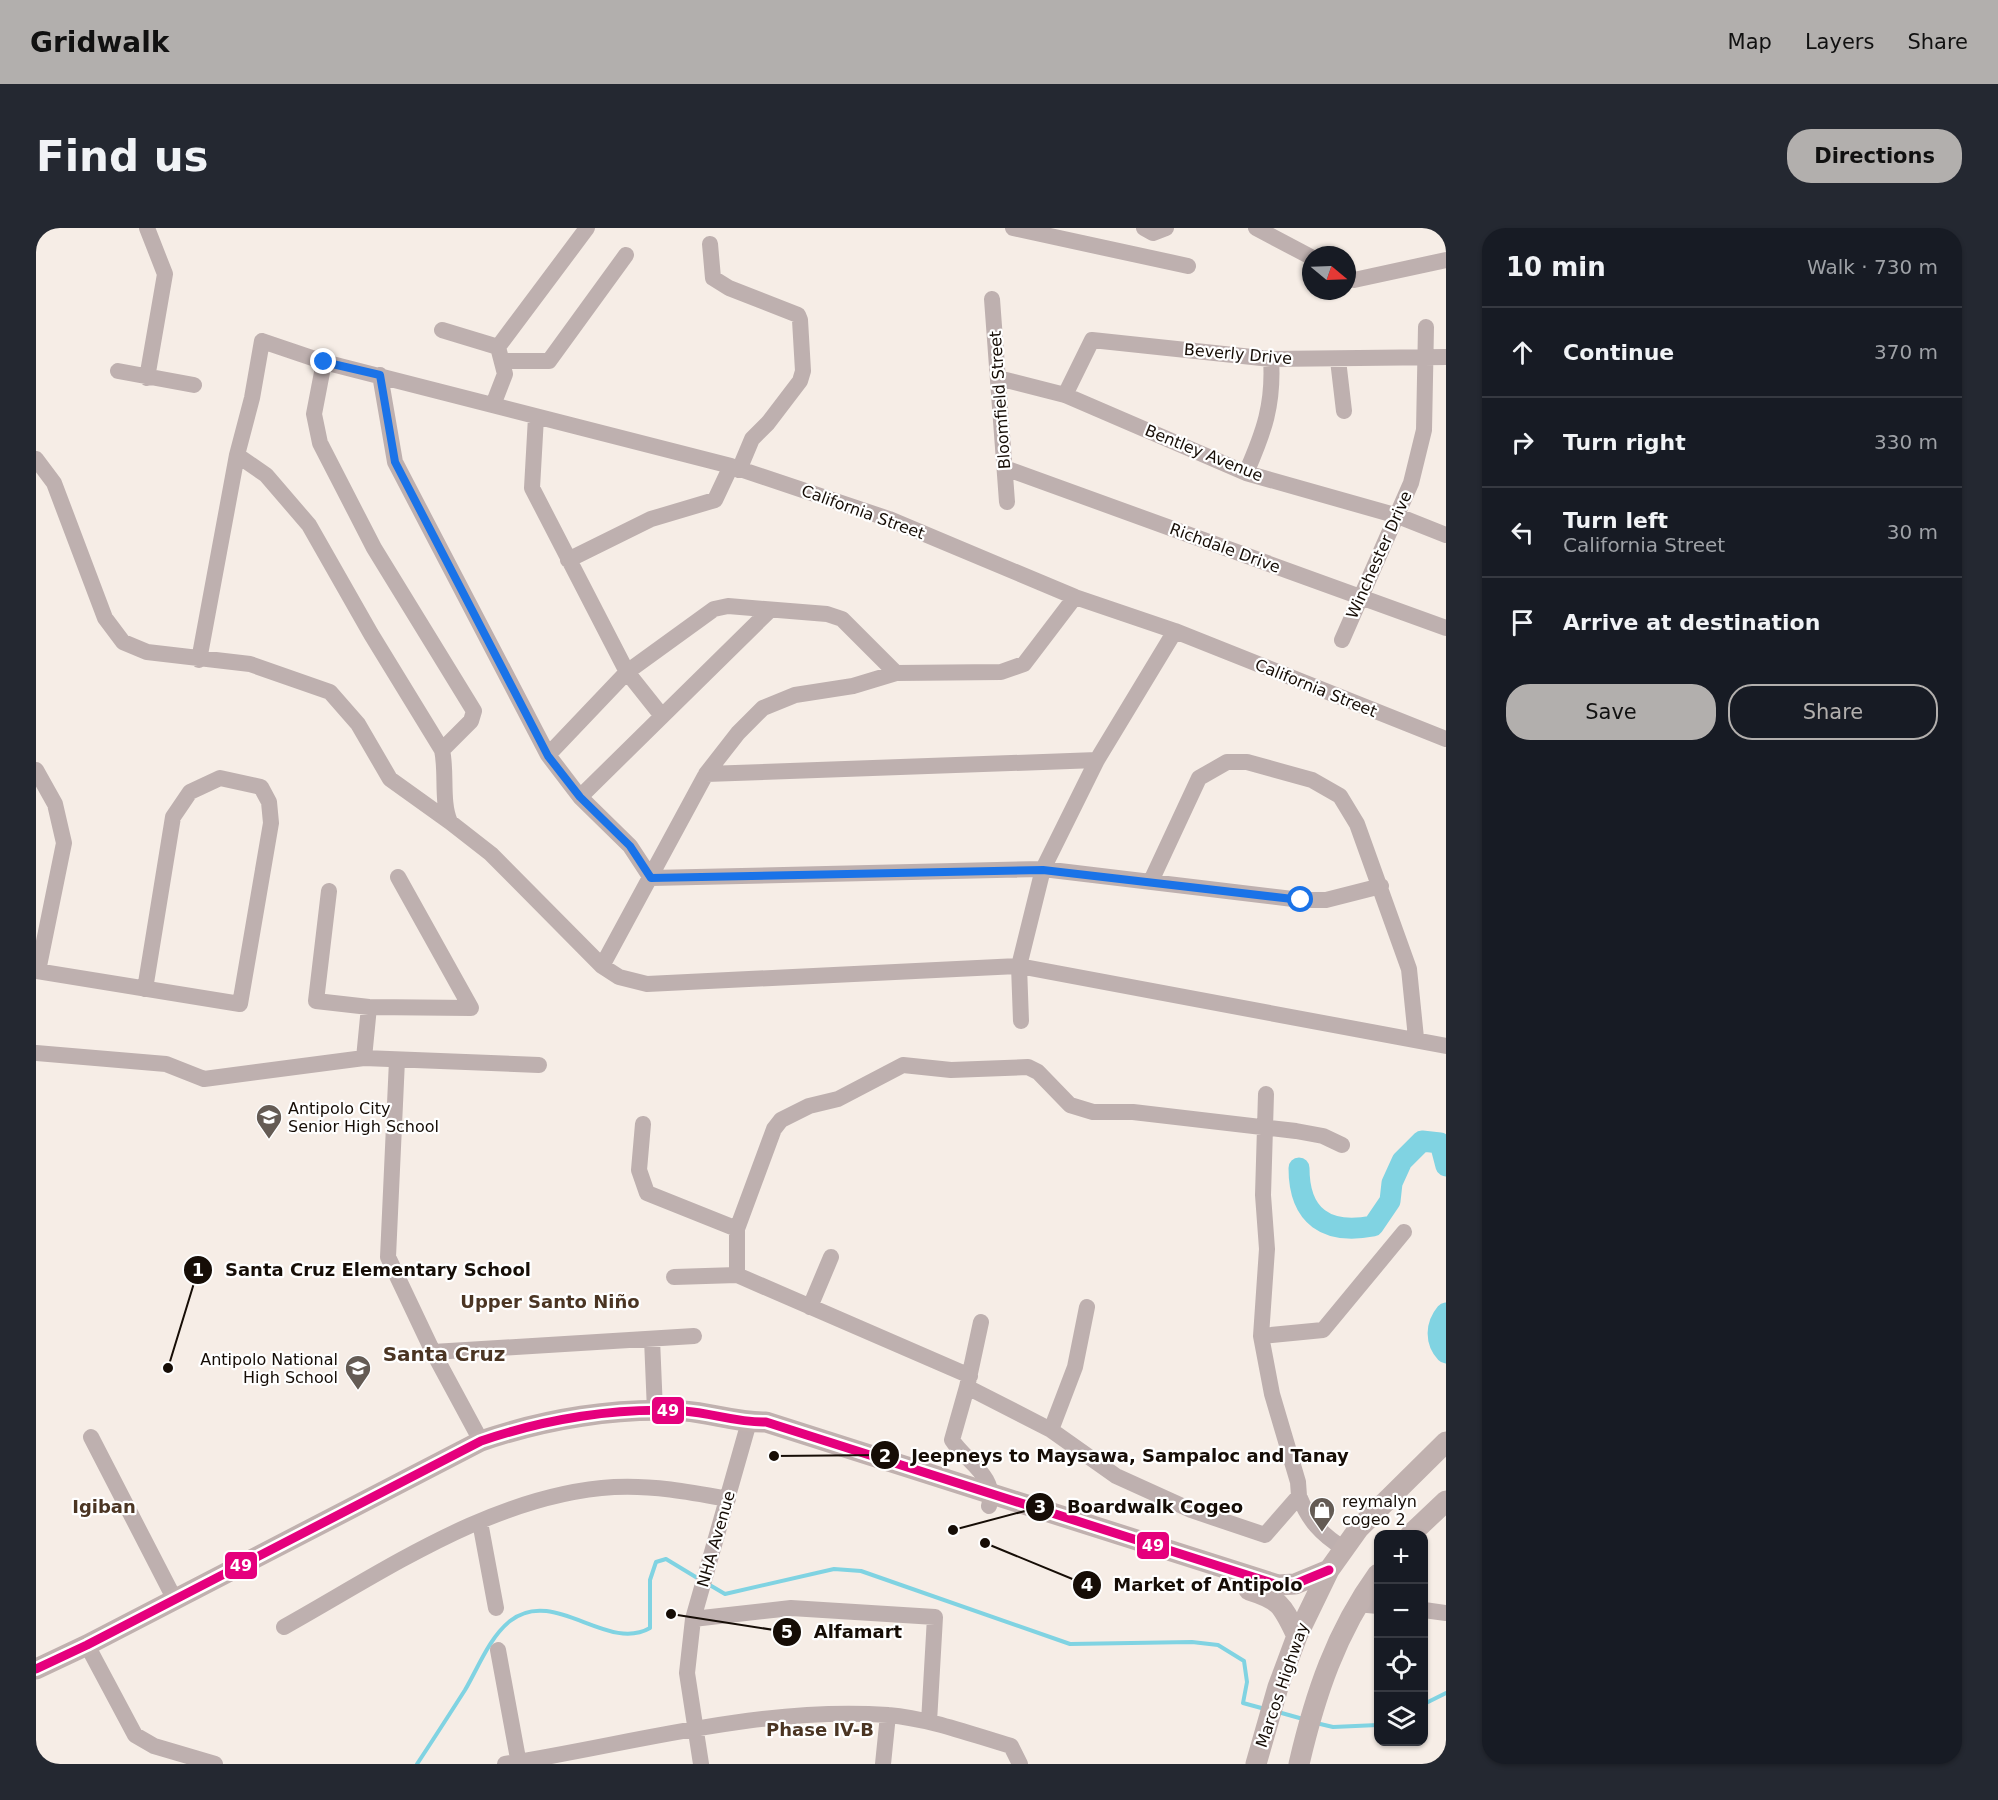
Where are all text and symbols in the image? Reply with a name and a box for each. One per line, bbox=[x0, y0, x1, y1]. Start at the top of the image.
text: Gridwalk bbox=[30, 26, 169, 59]
text: Map bbox=[1728, 30, 1772, 54]
text: Layers bbox=[1805, 30, 1874, 54]
text: Share bbox=[1907, 30, 1968, 54]
button: Directions bbox=[1787, 129, 1962, 183]
text: Find us bbox=[36, 132, 209, 181]
north arrow bbox=[1302, 246, 1356, 300]
text: 10 min bbox=[1506, 252, 1606, 282]
text: Walk · 730 m bbox=[1807, 255, 1938, 279]
street label: Bloomfield Street bbox=[986, 330, 1014, 470]
icon: ahead bbox=[1506, 336, 1539, 369]
street label: Beverly Drive bbox=[1183, 340, 1293, 368]
text: Continue bbox=[1563, 340, 1674, 365]
text: 370 m bbox=[1874, 340, 1938, 364]
route end bbox=[310, 348, 336, 374]
street label: Bentley Avenue bbox=[1142, 421, 1266, 485]
icon: right bbox=[1506, 426, 1539, 459]
text: Turn right bbox=[1563, 430, 1686, 455]
text: 330 m bbox=[1874, 430, 1938, 454]
street label: California Street bbox=[799, 481, 927, 543]
street label: Winchester Drive bbox=[1342, 488, 1416, 622]
text: Turn left bbox=[1563, 508, 1668, 533]
icon: left bbox=[1506, 516, 1539, 549]
street label: Richdale Drive bbox=[1167, 519, 1283, 577]
text: 30 m bbox=[1887, 520, 1938, 544]
text: California Street bbox=[1563, 533, 1725, 557]
icon: arrive bbox=[1506, 606, 1539, 639]
text: Arrive at destination bbox=[1563, 610, 1820, 635]
street label: California Street bbox=[1252, 655, 1380, 721]
button: Save bbox=[1506, 684, 1716, 740]
button: Share bbox=[1728, 684, 1938, 740]
route start bbox=[1287, 886, 1313, 912]
place label: Antipolo City Senior High School bbox=[288, 1099, 439, 1136]
school or university icon: Antipolo City Senior High School bbox=[254, 1102, 284, 1140]
callout: Santa Cruz Elementary School bbox=[183, 1252, 543, 1288]
text: 1 bbox=[192, 1259, 204, 1280]
text: Santa Cruz Elementary School bbox=[225, 1259, 531, 1280]
district label: Upper Santo Niño bbox=[460, 1291, 640, 1312]
district label: Santa Cruz bbox=[383, 1342, 505, 1366]
place label: Antipolo National High School bbox=[200, 1350, 338, 1387]
school or university icon: Antipolo National High School bbox=[343, 1353, 373, 1391]
line badge: 49 bbox=[651, 1396, 685, 1425]
text: 49 bbox=[657, 1401, 679, 1420]
callout: Jeepneys to Maysawa, Sampaloc and Tanay bbox=[870, 1437, 1361, 1473]
text: 2 bbox=[879, 1445, 891, 1466]
text: Jeepneys to Maysawa, Sampaloc and Tanay bbox=[909, 1445, 1349, 1466]
street label: NHA Avenue bbox=[693, 1489, 739, 1589]
callout: Boardwalk Cogeo bbox=[1025, 1489, 1256, 1525]
place label: reymalyn cogeo 2 bbox=[1342, 1492, 1417, 1529]
shop icon: reymalyn cogeo 2 bbox=[1307, 1495, 1337, 1533]
district label: Igiban bbox=[72, 1496, 136, 1517]
text: 3 bbox=[1034, 1496, 1046, 1517]
text: Boardwalk Cogeo bbox=[1067, 1496, 1243, 1517]
map controls bbox=[1374, 1530, 1428, 1746]
button: + bbox=[1374, 1530, 1428, 1584]
line badge: 49 bbox=[1136, 1531, 1170, 1560]
text: 49 bbox=[1142, 1536, 1164, 1555]
line badge: 49 bbox=[224, 1551, 258, 1580]
text: 49 bbox=[230, 1556, 252, 1575]
callout: Market of Antipolo bbox=[1072, 1567, 1315, 1603]
text: 4 bbox=[1081, 1574, 1093, 1595]
text: Market of Antipolo bbox=[1113, 1574, 1303, 1595]
button: − bbox=[1374, 1584, 1428, 1638]
callout: Alfamart bbox=[772, 1614, 914, 1650]
street label: Marcos Highway bbox=[1252, 1620, 1312, 1750]
text: 5 bbox=[781, 1621, 793, 1642]
text: Alfamart bbox=[814, 1621, 903, 1642]
button: locate bbox=[1374, 1638, 1428, 1692]
button: layers bbox=[1374, 1692, 1428, 1746]
district label: Phase IV-B bbox=[766, 1719, 874, 1740]

